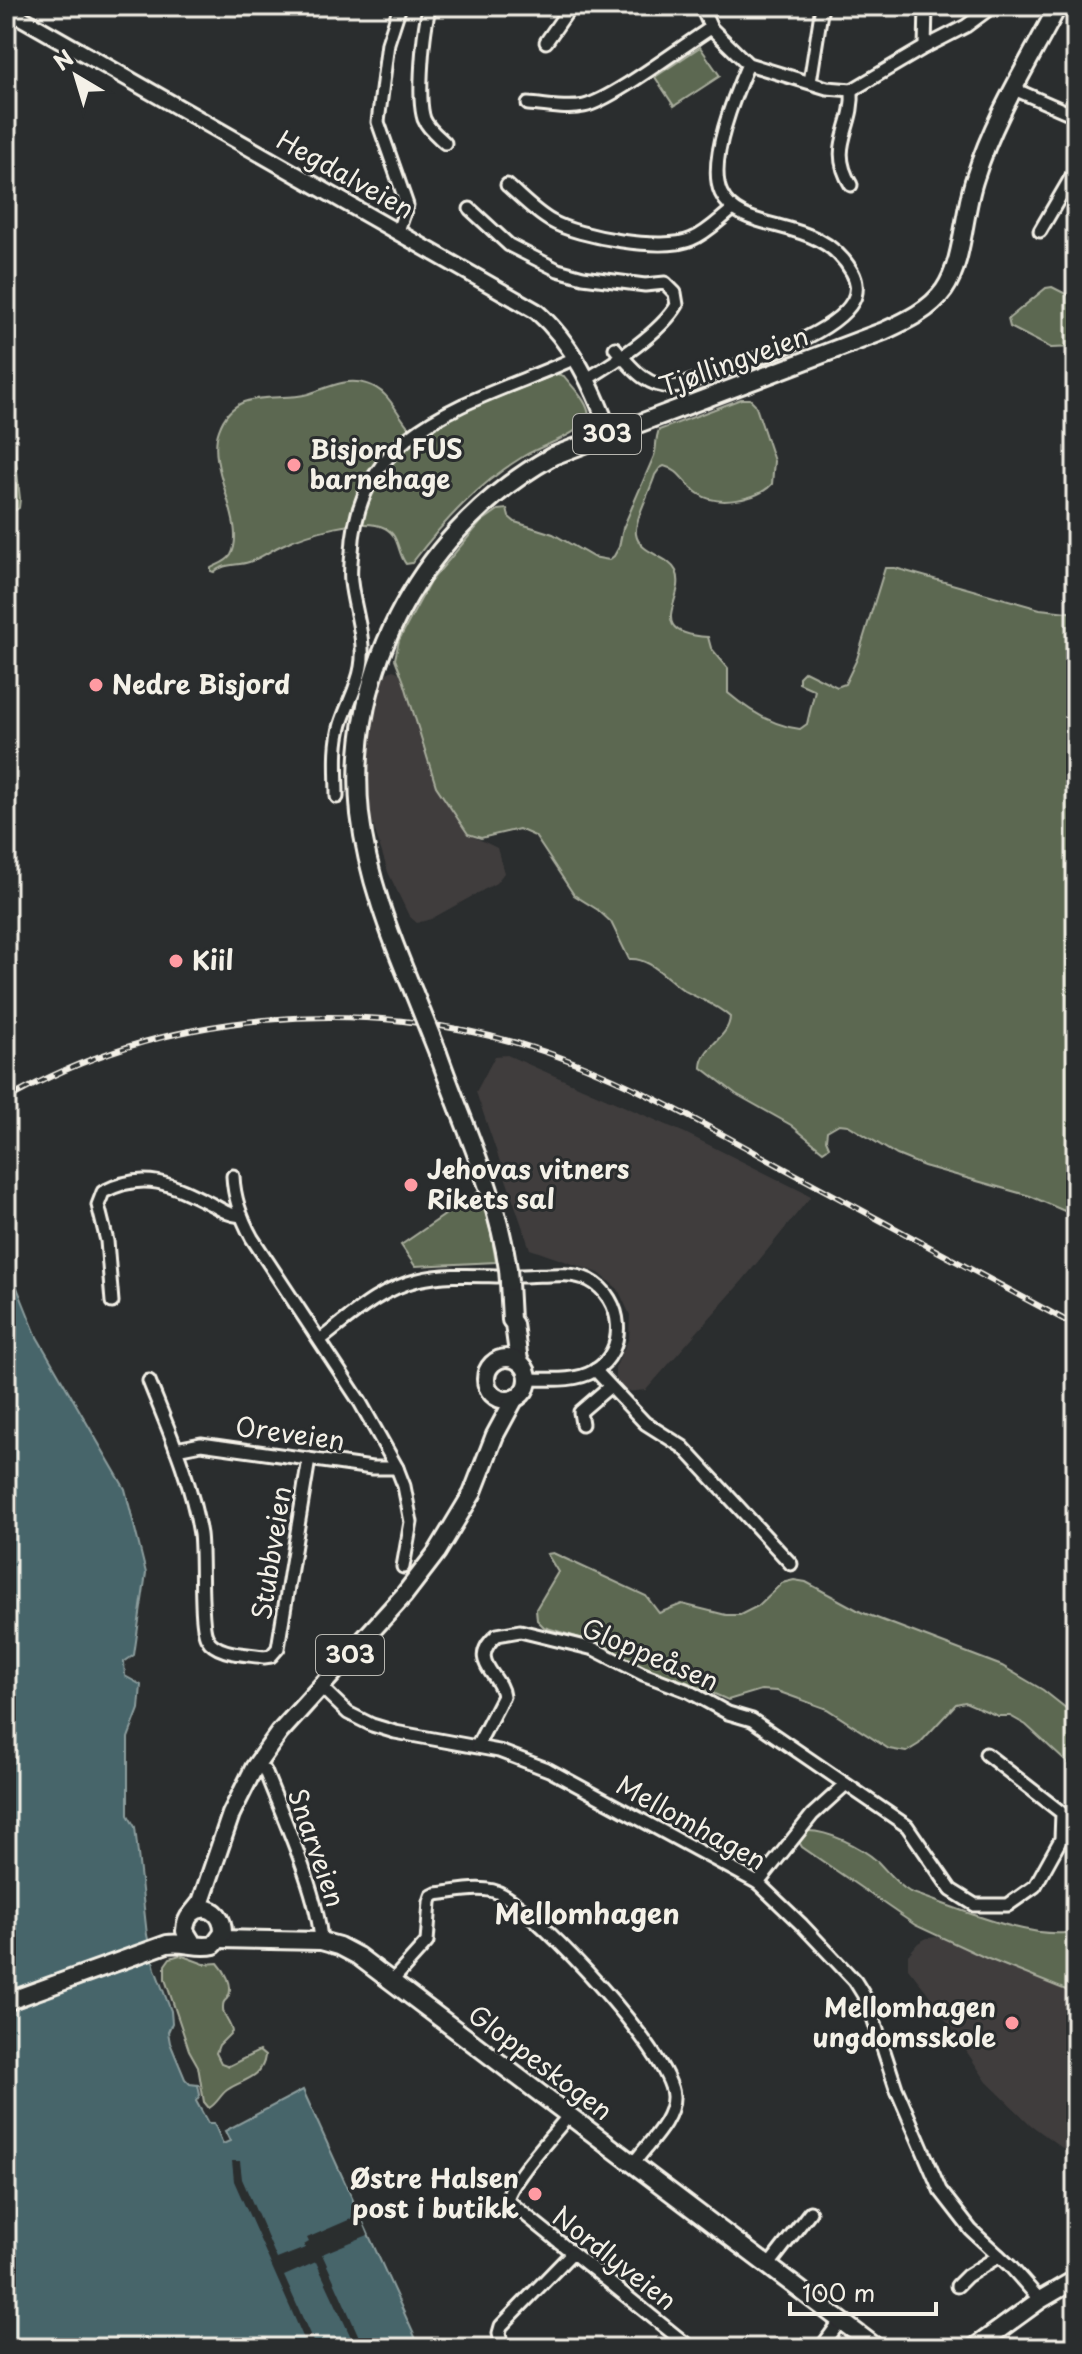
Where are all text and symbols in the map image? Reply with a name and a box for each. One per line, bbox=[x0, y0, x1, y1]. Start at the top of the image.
north arrow bbox=[36, 36, 116, 116]
text: N bbox=[46, 41, 80, 77]
street label: Hegdalveien bbox=[270, 120, 422, 228]
street label: Tjøllingveien bbox=[653, 316, 814, 406]
road number: 303 bbox=[573, 414, 641, 454]
place label: Bisjord FUS barnehage bbox=[310, 429, 463, 498]
marker: Bisjord FUS barnehage bbox=[285, 456, 303, 474]
place label: Nedre Bisjord bbox=[112, 664, 290, 703]
marker: Nedre Bisjord bbox=[87, 676, 105, 694]
place label: Kiil bbox=[192, 940, 233, 979]
marker: Kiil bbox=[167, 952, 185, 970]
place label: Jehovas vitners Rikets sal bbox=[427, 1149, 629, 1218]
marker: Jehovas vitners Rikets sal bbox=[402, 1176, 420, 1194]
street label: Oreveien bbox=[233, 1406, 347, 1459]
street label: Stubbveien bbox=[241, 1483, 300, 1622]
street label: Gloppeåsen bbox=[576, 1607, 725, 1700]
road number: 303 bbox=[316, 1635, 384, 1675]
street label: Mellomhagen bbox=[610, 1764, 774, 1879]
street label: Snarveien bbox=[279, 1783, 356, 1912]
district label: Mellomhagen bbox=[494, 1891, 680, 1934]
place label: Mellomhagen ungdomsskole bbox=[812, 1987, 996, 2056]
street label: Gloppeskogen bbox=[460, 1994, 621, 2129]
marker: Mellomhagen ungdomsskole bbox=[1003, 2014, 1021, 2032]
place label: Østre Halsen post i butikk bbox=[350, 2158, 519, 2227]
marker: Østre Halsen post i butikk bbox=[526, 2185, 544, 2203]
street label: Nordlyveien bbox=[544, 2197, 686, 2319]
scale bar bbox=[790, 2266, 936, 2316]
text: 100 m bbox=[802, 2274, 875, 2310]

